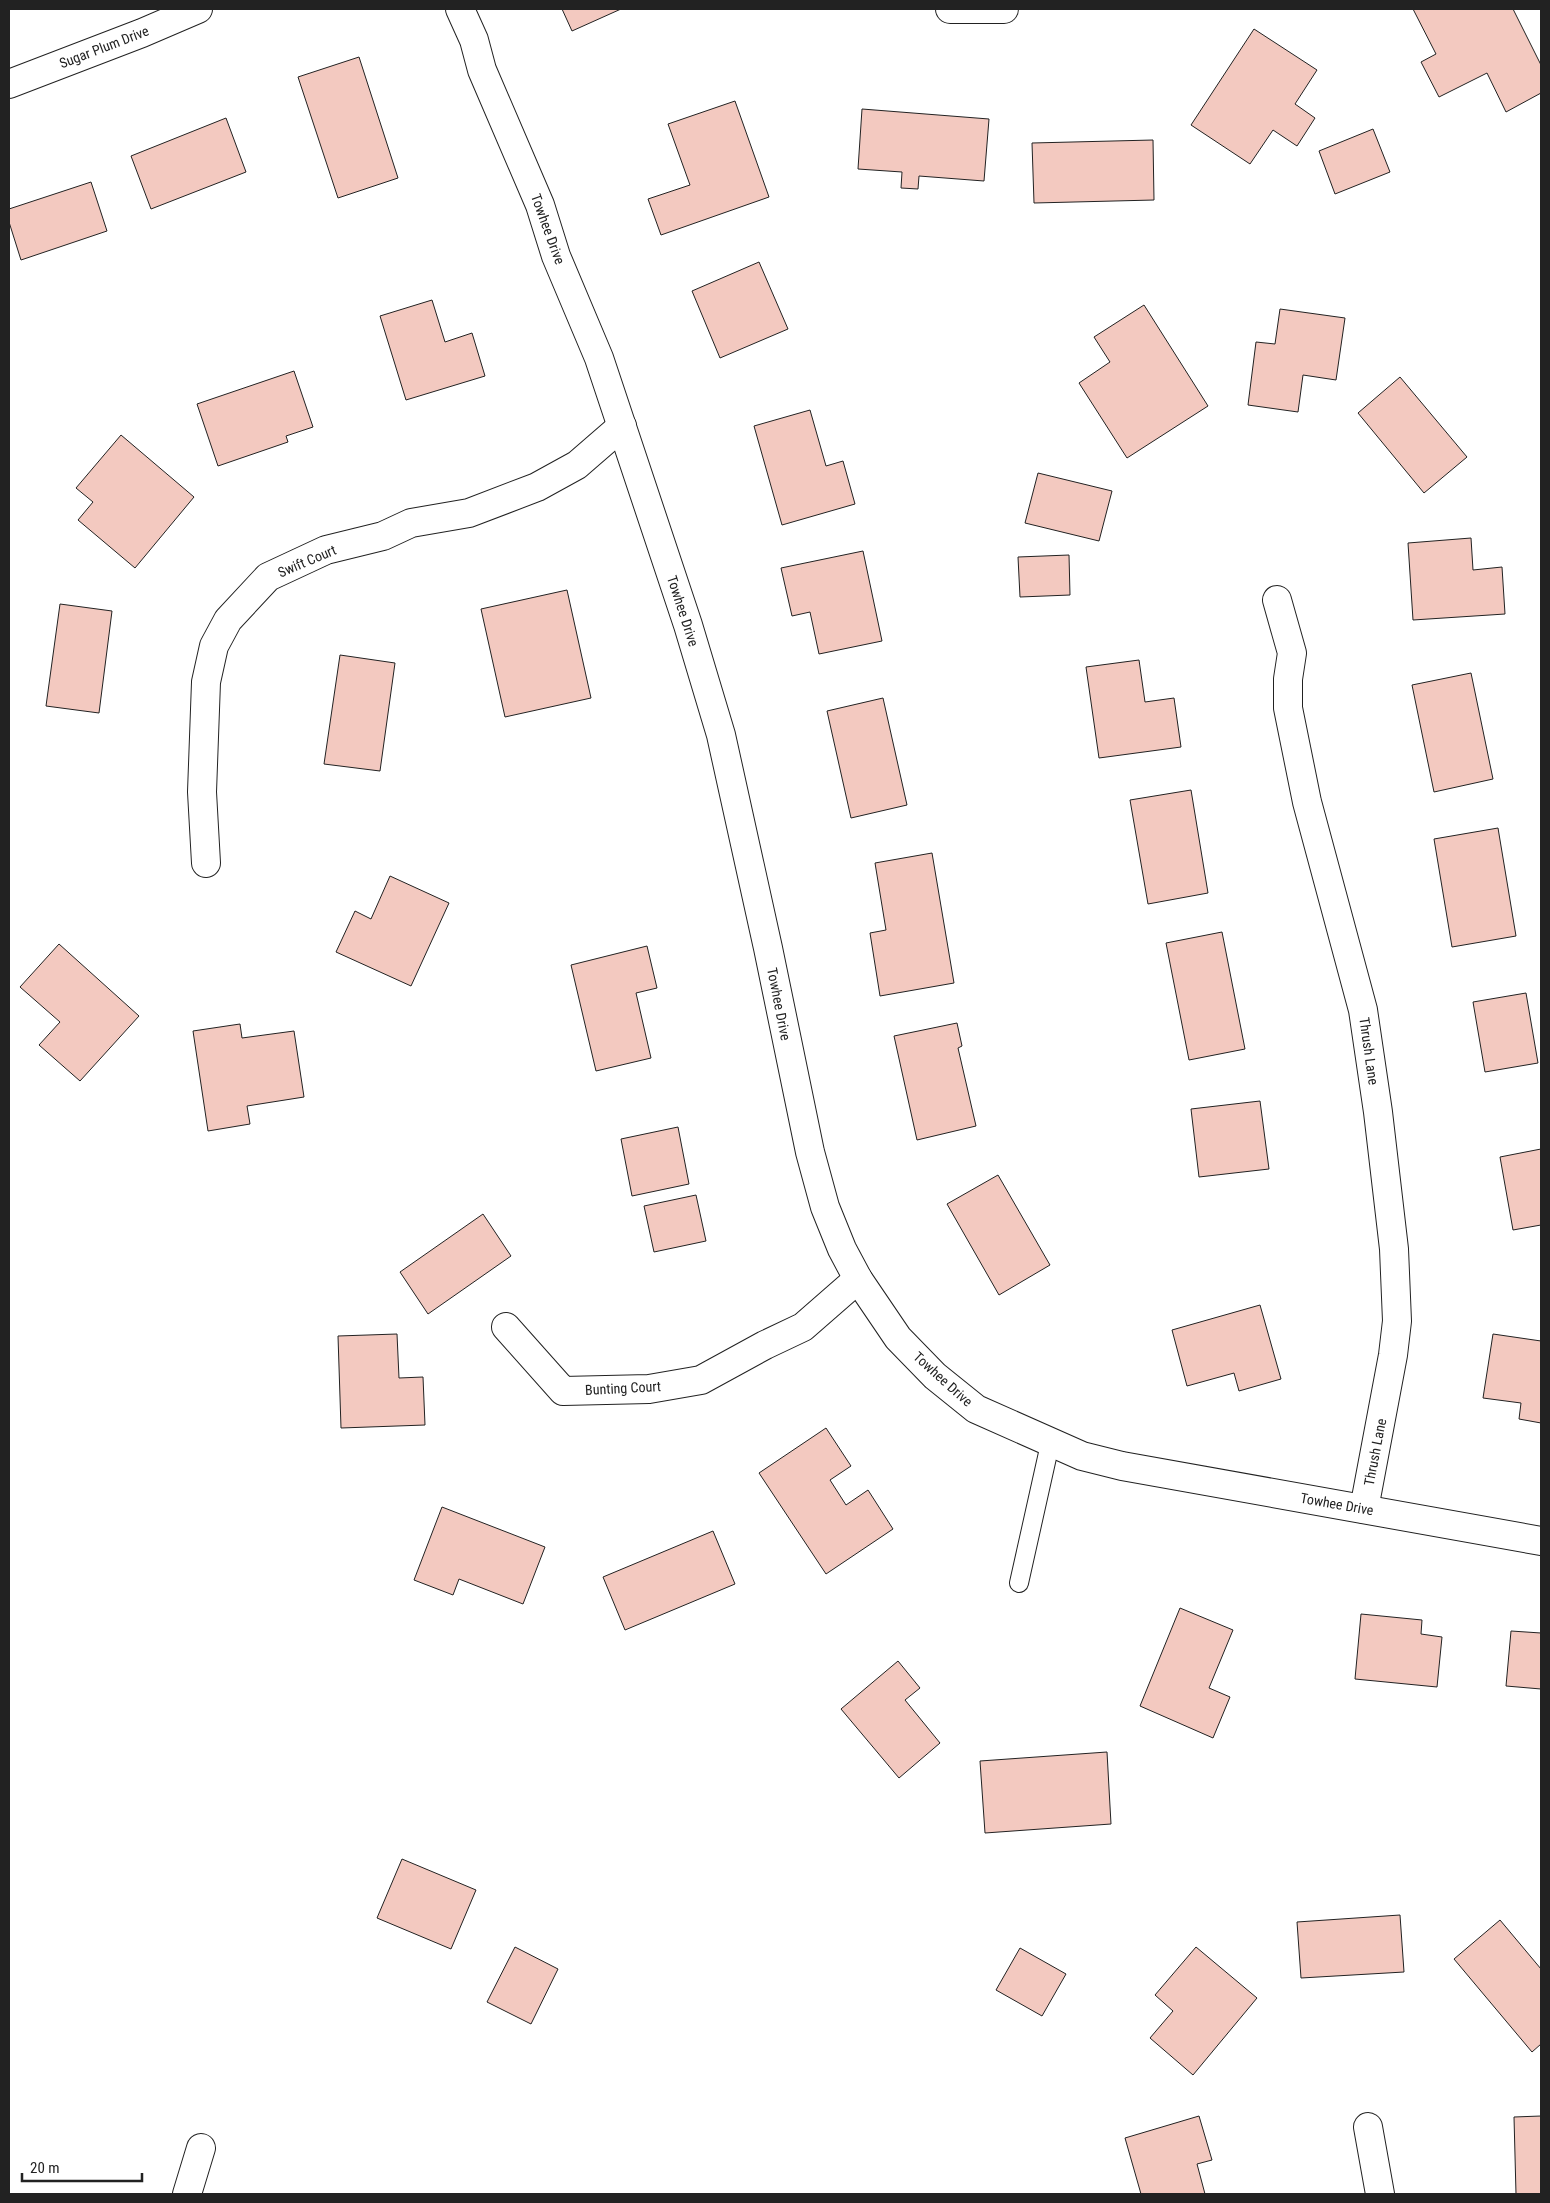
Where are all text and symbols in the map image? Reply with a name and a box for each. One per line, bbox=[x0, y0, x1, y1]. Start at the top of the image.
street label: Sugar Plum Drive bbox=[57, 22, 151, 71]
street label: Towhee Drive bbox=[528, 192, 568, 267]
street label: Swift Court bbox=[275, 542, 339, 580]
street label: Towhee Drive bbox=[664, 573, 702, 649]
street label: Towhee Drive bbox=[764, 966, 794, 1042]
street label: Thrush Lane bbox=[1356, 1016, 1382, 1086]
street label: Towhee Drive bbox=[910, 1348, 976, 1410]
street label: Bunting Court bbox=[585, 1378, 661, 1398]
street label: Thrush Lane bbox=[1361, 1417, 1389, 1487]
street label: Towhee Drive bbox=[1299, 1490, 1375, 1518]
scale bar bbox=[22, 2150, 142, 2182]
text: 20 m bbox=[30, 2159, 60, 2177]

